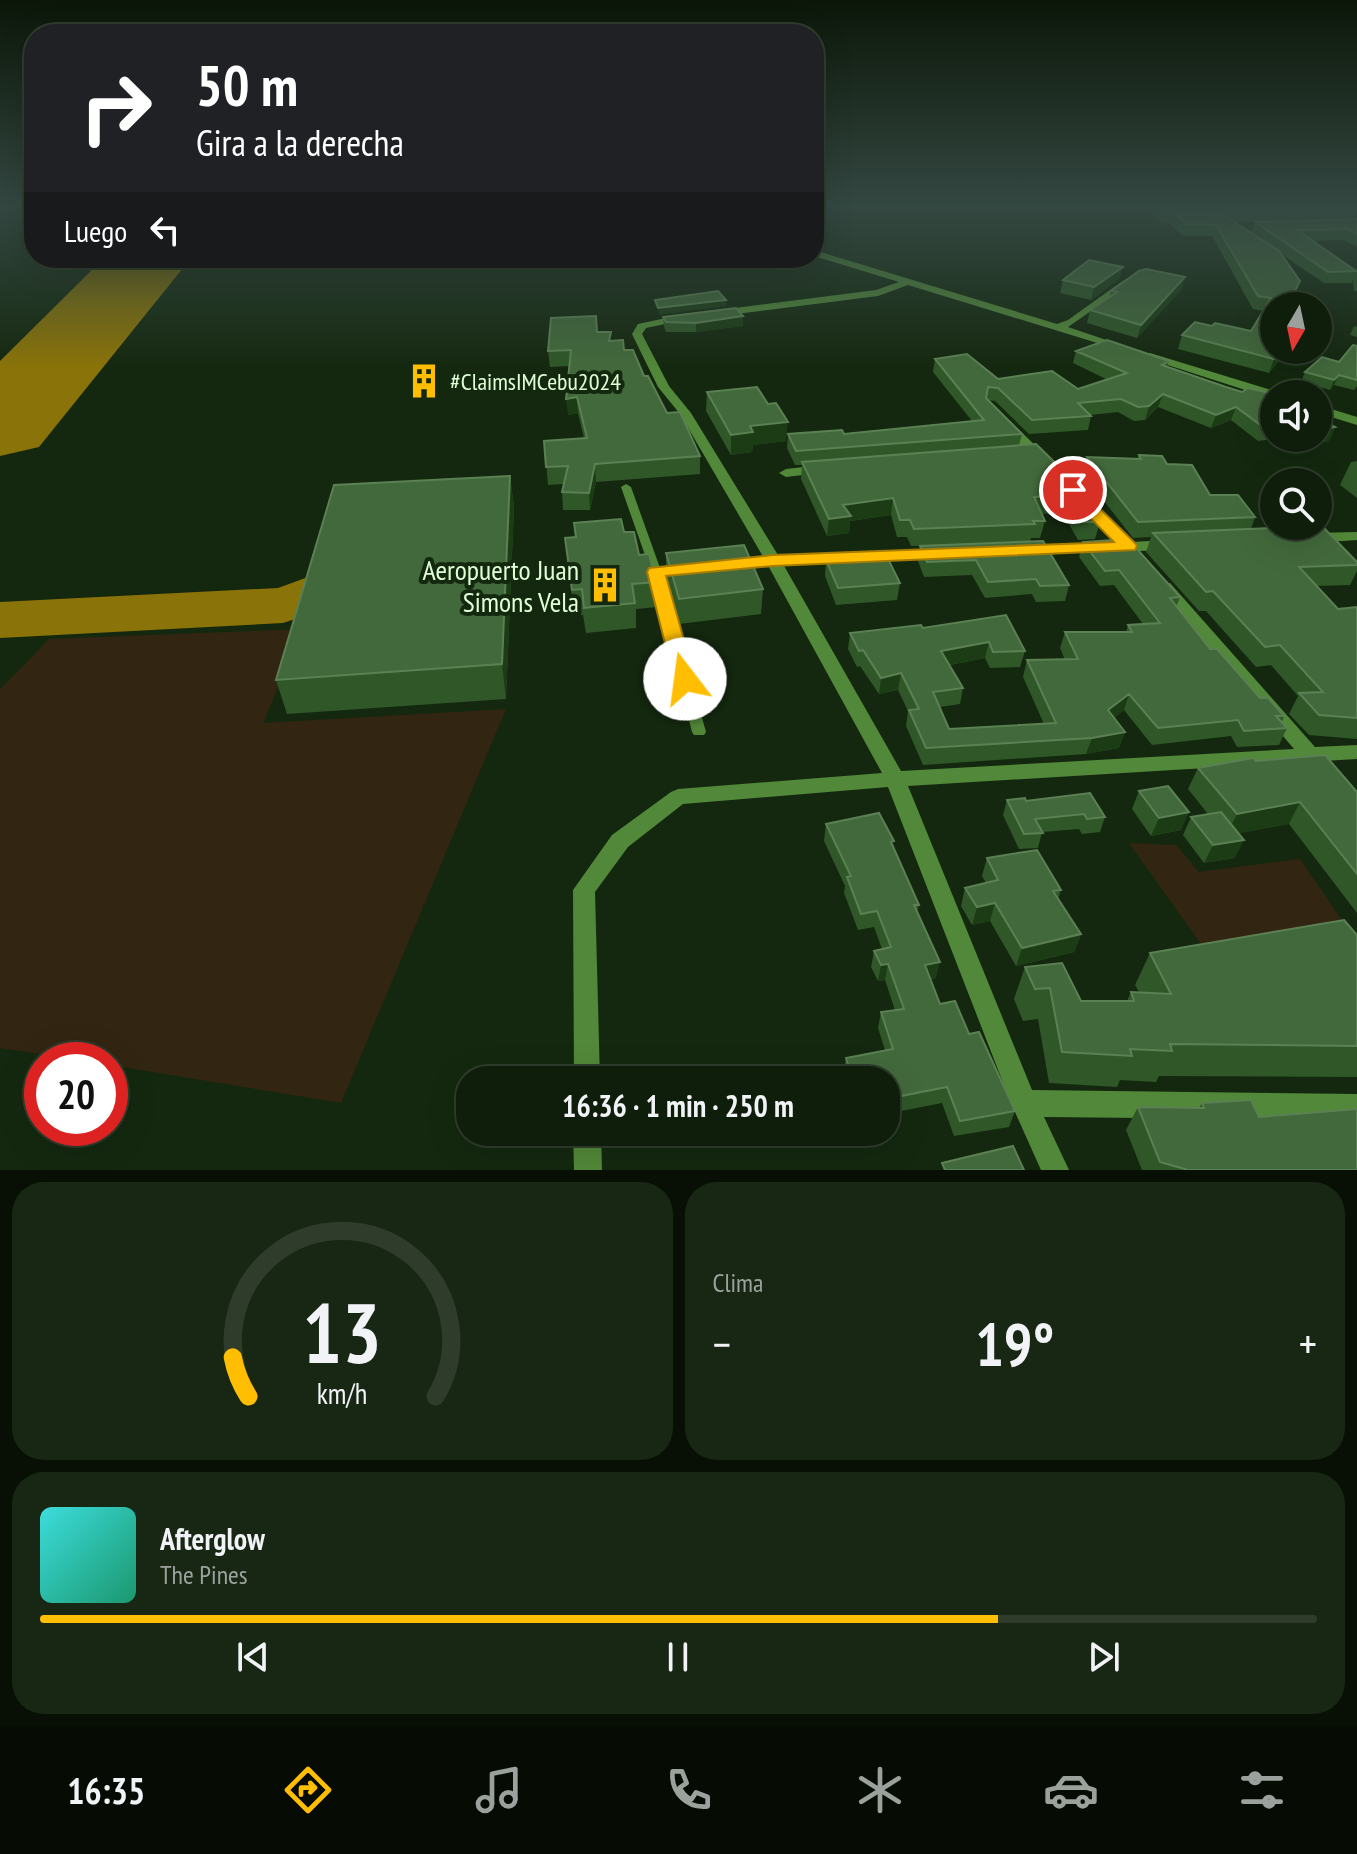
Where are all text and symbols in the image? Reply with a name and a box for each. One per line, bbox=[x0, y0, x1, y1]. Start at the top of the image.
text: 50 m bbox=[196, 49, 298, 121]
icon: right bbox=[64, 56, 168, 160]
text: Gira a la derecha bbox=[196, 119, 404, 166]
icon: left bbox=[143, 208, 187, 252]
text: Luego bbox=[64, 211, 127, 250]
north arrow bbox=[1260, 292, 1332, 364]
map controls bbox=[1260, 292, 1332, 540]
building icon: #ClaimsIMCebu2024 bbox=[405, 362, 443, 400]
place label: #ClaimsIMCebu2024 bbox=[450, 366, 621, 397]
button: sound bbox=[1260, 380, 1332, 452]
pin bbox=[1039, 456, 1107, 524]
icon: arrive bbox=[1051, 468, 1095, 512]
button: search bbox=[1260, 468, 1332, 540]
place label: Aeropuerto Juan Simons Vela bbox=[423, 551, 579, 620]
building icon: Aeropuerto Juan Simons Vela bbox=[586, 566, 624, 604]
position arrow bbox=[643, 637, 727, 721]
speed limit sign: 20 bbox=[24, 1042, 128, 1146]
text: 16:36 · 1 min · 250 m bbox=[562, 1086, 794, 1125]
text: Clima bbox=[713, 1266, 763, 1299]
text: 13 bbox=[302, 1278, 382, 1386]
text: 19° bbox=[975, 1305, 1054, 1383]
text: − bbox=[713, 1315, 731, 1372]
text: + bbox=[1299, 1315, 1317, 1372]
text: km/h bbox=[317, 1375, 368, 1412]
text: Afterglow bbox=[160, 1519, 265, 1558]
text: The Pines bbox=[160, 1558, 248, 1591]
icon: previous bbox=[231, 1635, 275, 1679]
icon: pause bbox=[656, 1635, 700, 1679]
icon: next bbox=[1082, 1635, 1126, 1679]
icon: directions bbox=[280, 1762, 336, 1818]
icon: music bbox=[471, 1762, 527, 1818]
icon: phone bbox=[661, 1762, 717, 1818]
icon: climate bbox=[852, 1762, 908, 1818]
icon: car bbox=[1043, 1762, 1099, 1818]
icon: filters bbox=[1234, 1762, 1290, 1818]
text: 16:35 bbox=[67, 1767, 145, 1814]

